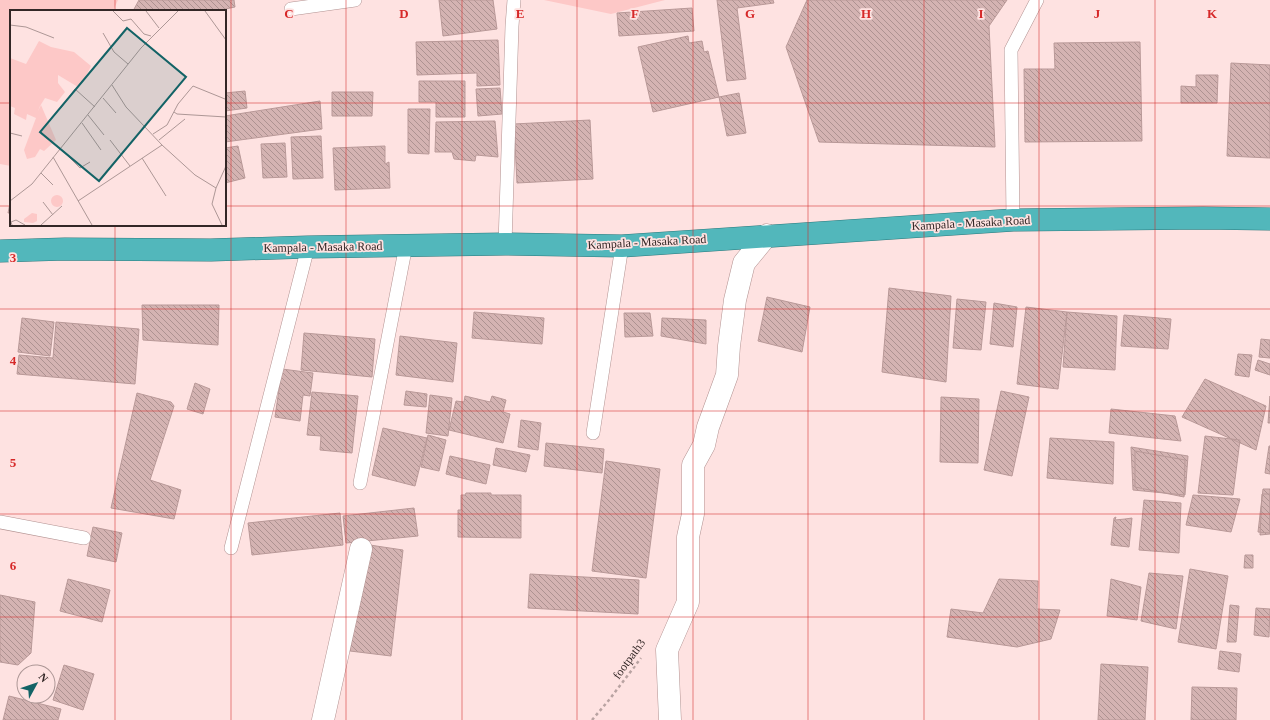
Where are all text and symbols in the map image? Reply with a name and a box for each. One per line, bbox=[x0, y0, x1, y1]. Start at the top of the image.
text: C bbox=[284, 6, 294, 21]
text: D bbox=[399, 6, 409, 21]
text: E bbox=[516, 6, 524, 21]
text: F bbox=[631, 6, 639, 21]
text: G bbox=[745, 6, 755, 21]
text: H bbox=[861, 6, 871, 21]
text: I bbox=[978, 6, 984, 21]
text: J bbox=[1094, 6, 1101, 21]
text: K bbox=[1207, 6, 1218, 21]
inset map bbox=[10, 10, 226, 226]
street label: Kampala - Masaka Road bbox=[911, 213, 1031, 233]
street label: Kampala - Masaka Road bbox=[587, 232, 707, 252]
street label: Kampala - Masaka Road bbox=[263, 239, 383, 255]
text: 3 bbox=[10, 250, 17, 265]
text: 4 bbox=[10, 353, 17, 368]
text: 5 bbox=[10, 455, 17, 470]
text: 6 bbox=[10, 558, 17, 573]
street label: footpath3 bbox=[610, 636, 648, 682]
north arrow bbox=[16, 664, 56, 704]
text: N bbox=[37, 671, 51, 685]

